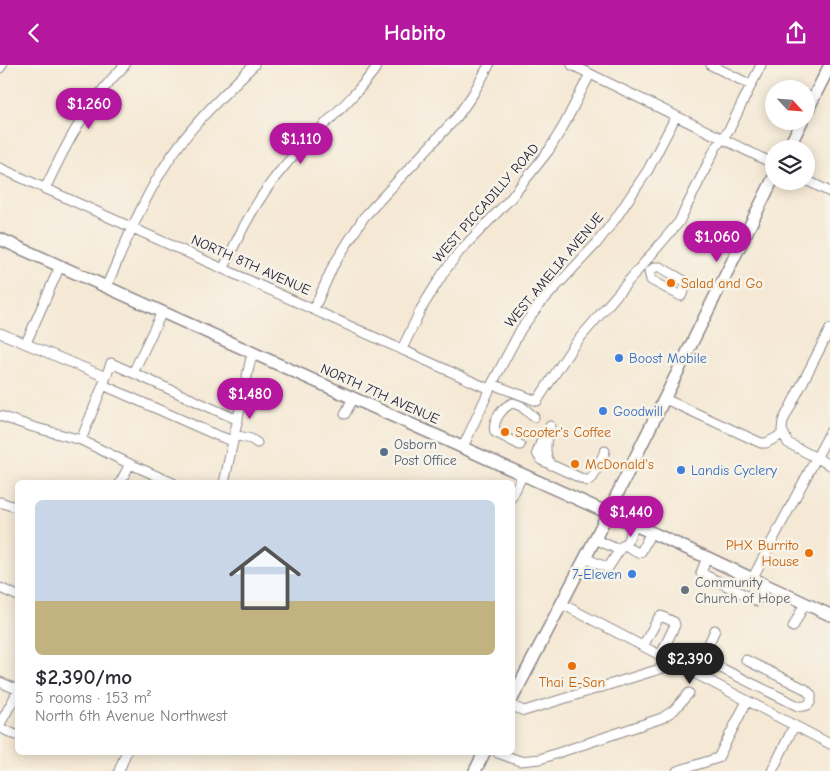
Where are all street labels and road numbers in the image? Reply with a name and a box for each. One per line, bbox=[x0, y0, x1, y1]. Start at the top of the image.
street label: WEST PICCADILLY ROAD bbox=[430, 140, 543, 266]
street label: WEST AMELIA AVENUE bbox=[501, 209, 607, 331]
street label: NORTH 8TH AVENUE bbox=[189, 231, 313, 299]
street label: NORTH 7TH AVENUE bbox=[318, 360, 442, 428]

